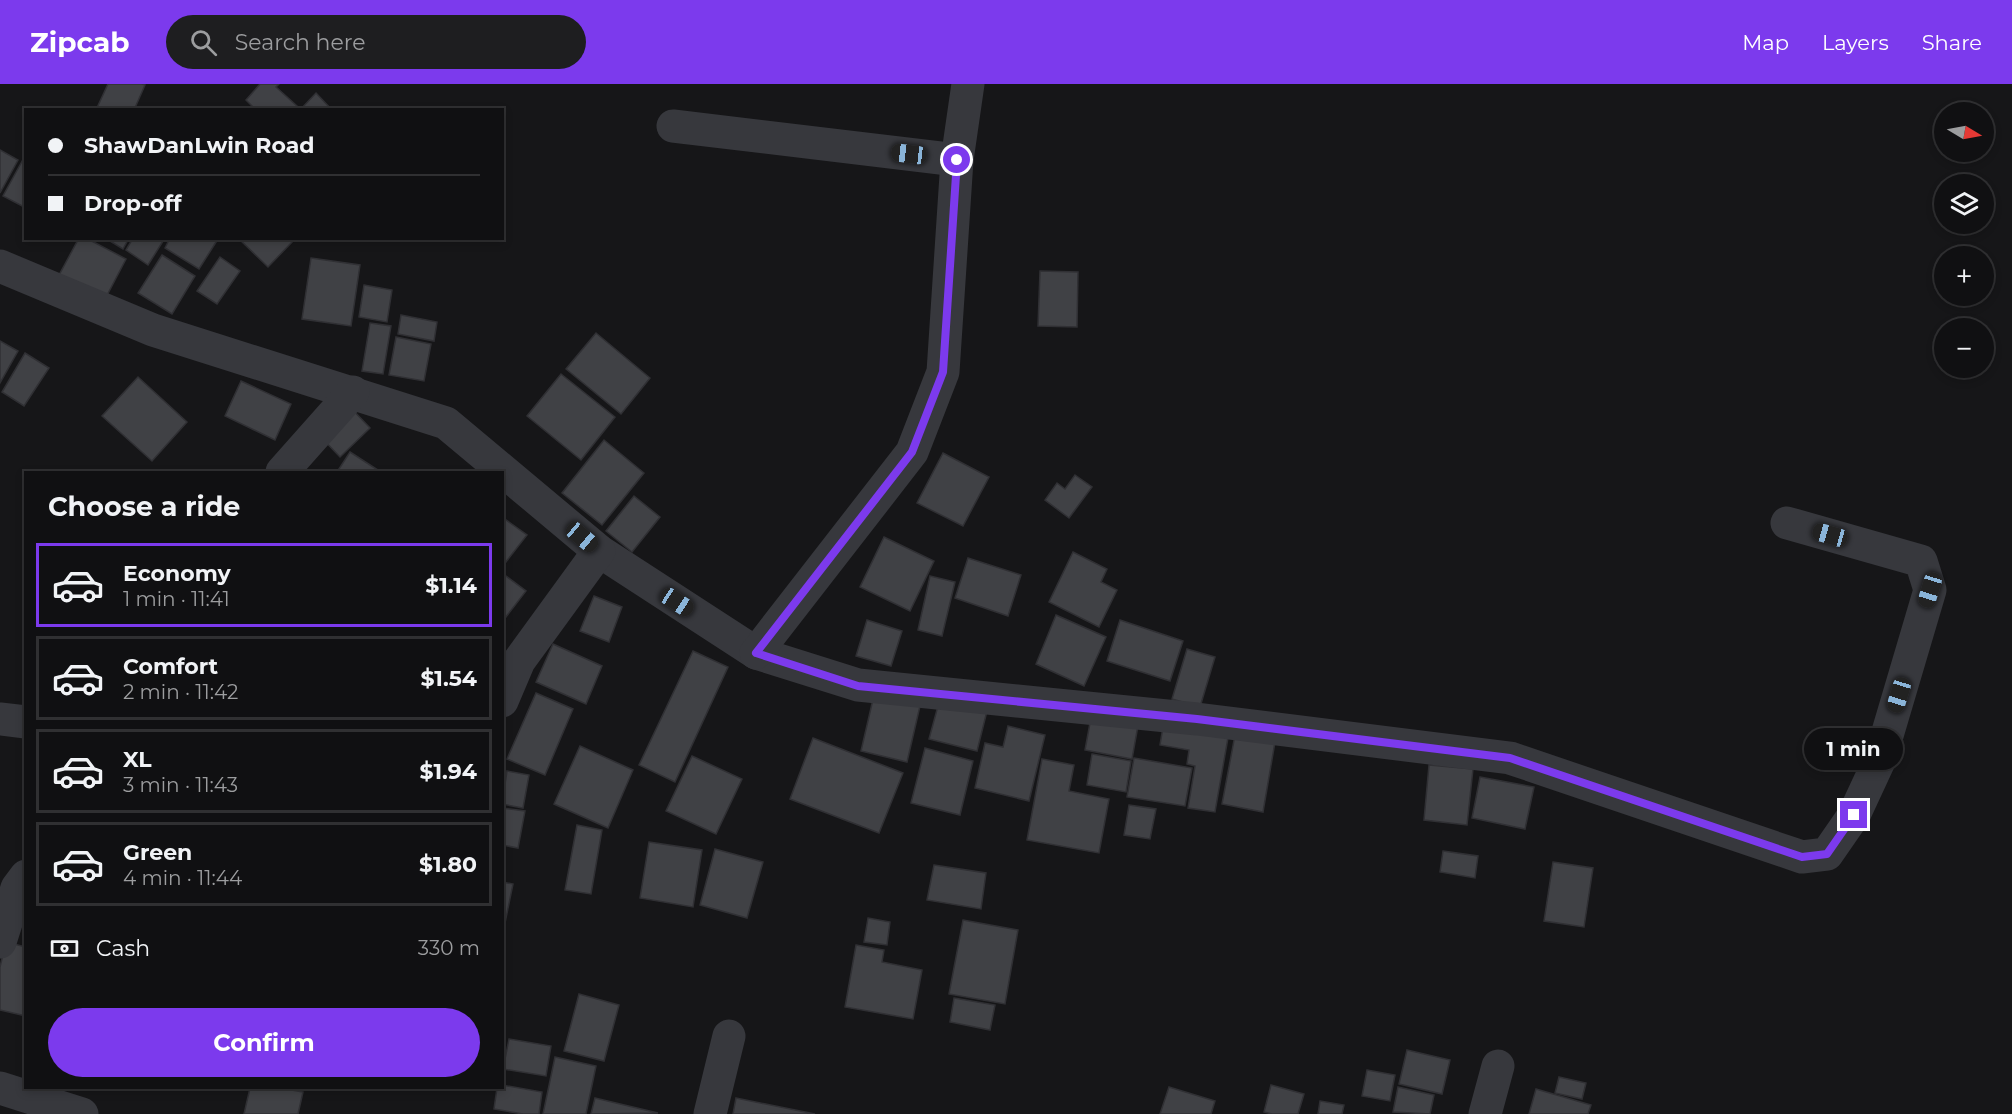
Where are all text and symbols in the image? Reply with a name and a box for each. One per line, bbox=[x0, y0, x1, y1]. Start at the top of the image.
search box bbox=[166, 15, 586, 69]
text: Zipcab bbox=[30, 25, 130, 59]
icon: search bbox=[187, 26, 220, 59]
text: Search here bbox=[235, 29, 366, 56]
text: Map bbox=[1742, 30, 1789, 55]
text: Layers bbox=[1822, 30, 1889, 55]
text: Share bbox=[1922, 30, 1982, 55]
north arrow bbox=[1934, 102, 1994, 162]
map controls bbox=[1934, 102, 1994, 378]
text: ShawDanLwin Road bbox=[84, 132, 315, 159]
car bbox=[890, 143, 928, 165]
route start bbox=[943, 146, 970, 173]
button: layers bbox=[1934, 174, 1994, 234]
text: Drop-off bbox=[84, 190, 182, 217]
button: + bbox=[1934, 246, 1994, 306]
button: − bbox=[1934, 318, 1994, 378]
text: Choose a ride bbox=[48, 490, 240, 523]
car bbox=[562, 519, 602, 555]
car bbox=[1810, 521, 1850, 549]
icon: car bbox=[51, 558, 105, 612]
text: Economy bbox=[123, 560, 231, 587]
car bbox=[1916, 570, 1944, 610]
text: $1.14 bbox=[425, 572, 477, 599]
car bbox=[657, 585, 697, 619]
text: 1 min · 11:41 bbox=[123, 587, 230, 611]
icon: car bbox=[51, 651, 105, 705]
text: Comfort bbox=[123, 653, 218, 680]
text: $1.54 bbox=[421, 665, 477, 692]
car bbox=[1885, 675, 1913, 715]
text: 2 min · 11:42 bbox=[123, 680, 238, 704]
callout: 1 min bbox=[1804, 728, 1904, 770]
text: 1 min bbox=[1826, 737, 1881, 761]
icon: car bbox=[51, 744, 105, 798]
text: XL bbox=[123, 746, 152, 773]
text: $1.94 bbox=[420, 758, 477, 785]
text: 3 min · 11:43 bbox=[123, 773, 238, 797]
route end bbox=[1840, 801, 1867, 828]
icon: car bbox=[51, 837, 105, 891]
text: Green bbox=[123, 839, 192, 866]
text: $1.80 bbox=[419, 851, 477, 878]
text: 4 min · 11:44 bbox=[123, 866, 242, 890]
icon: cash bbox=[48, 932, 81, 965]
text: Cash bbox=[96, 935, 150, 962]
text: 330 m bbox=[418, 936, 480, 960]
button: Confirm bbox=[48, 1008, 480, 1077]

